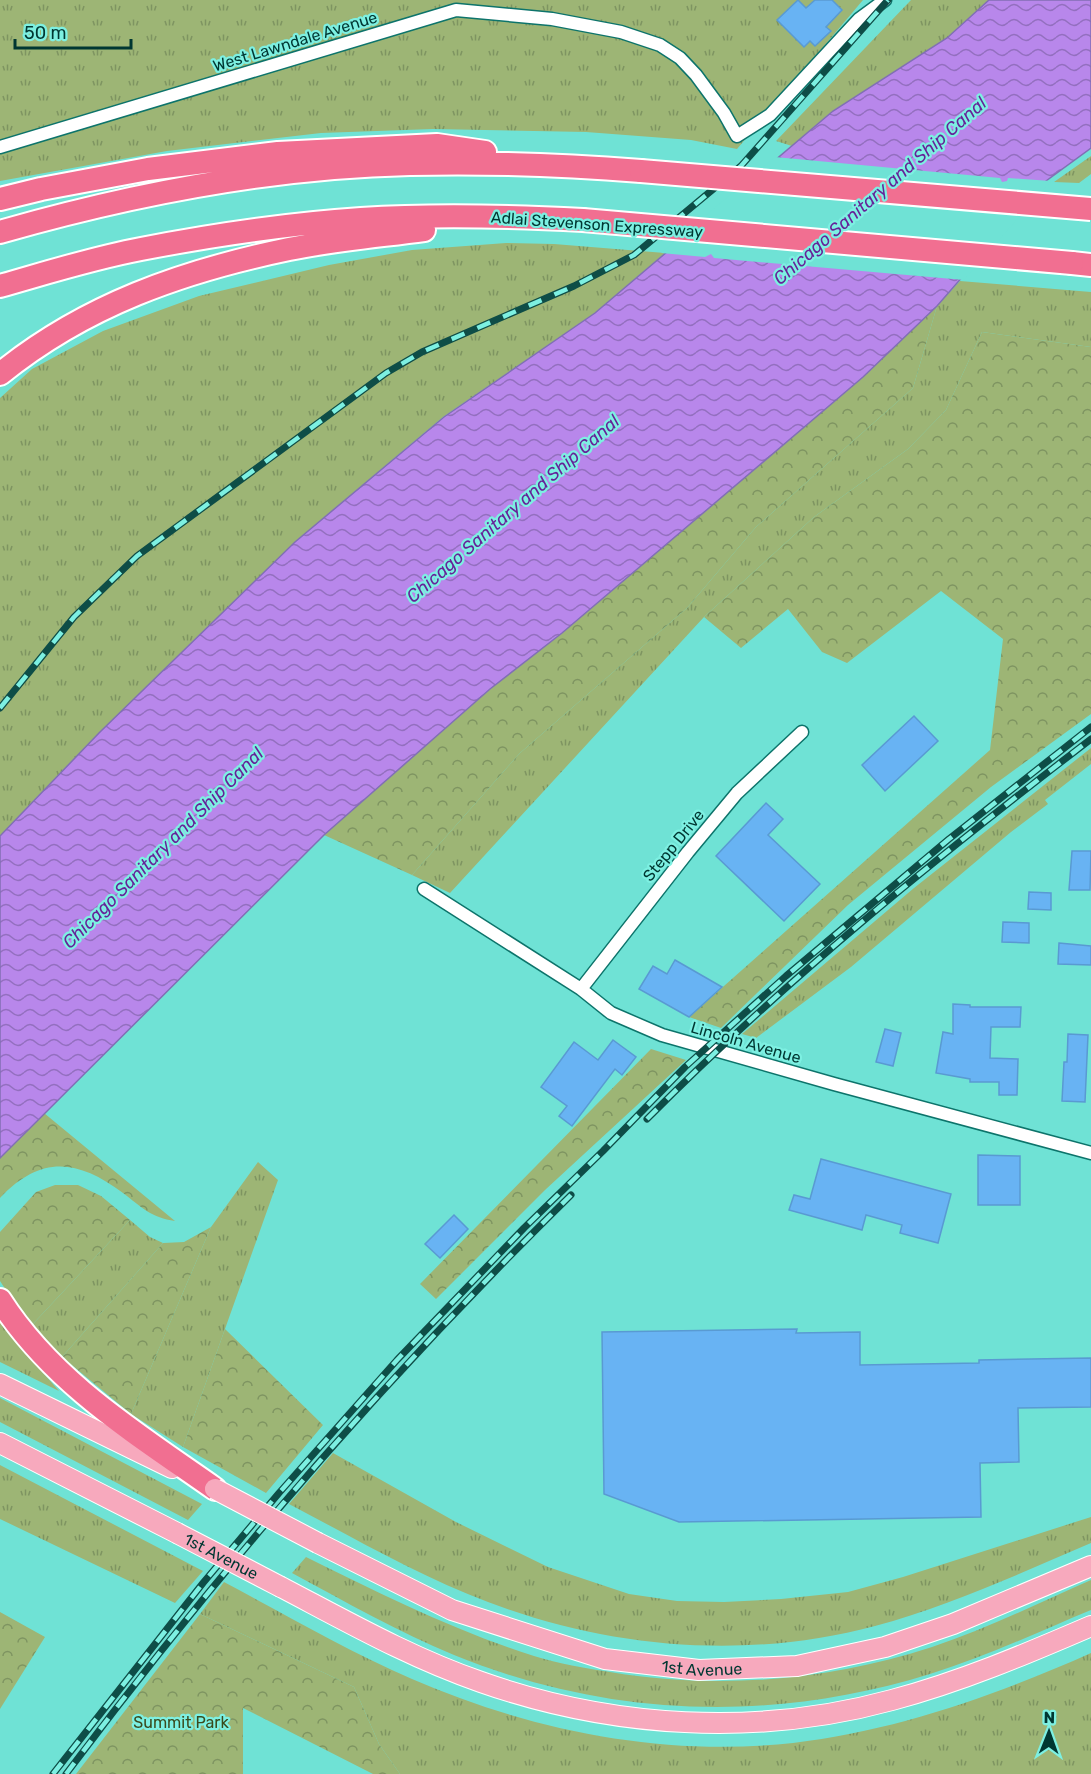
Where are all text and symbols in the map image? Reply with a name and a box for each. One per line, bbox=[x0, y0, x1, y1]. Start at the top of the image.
street label: West Lawndale Avenue bbox=[211, 7, 380, 76]
scale bar bbox=[15, 12, 130, 50]
text: 50 m bbox=[24, 22, 67, 44]
water label: Chicago Sanitary and Ship Canal bbox=[769, 92, 992, 290]
street label: Adlai Stevenson Expressway bbox=[490, 208, 704, 241]
water label: Chicago Sanitary and Ship Canal bbox=[402, 410, 625, 608]
water label: Chicago Sanitary and Ship Canal bbox=[58, 742, 269, 953]
street label: Stepp Drive bbox=[639, 806, 708, 885]
street label: Lincoln Avenue bbox=[689, 1018, 803, 1067]
street label: 1st Avenue bbox=[181, 1529, 261, 1584]
street label: 1st Avenue bbox=[661, 1657, 743, 1680]
north arrow bbox=[1019, 1702, 1079, 1762]
text: N bbox=[1043, 1708, 1055, 1727]
park label: Summit Park bbox=[133, 1713, 229, 1732]

